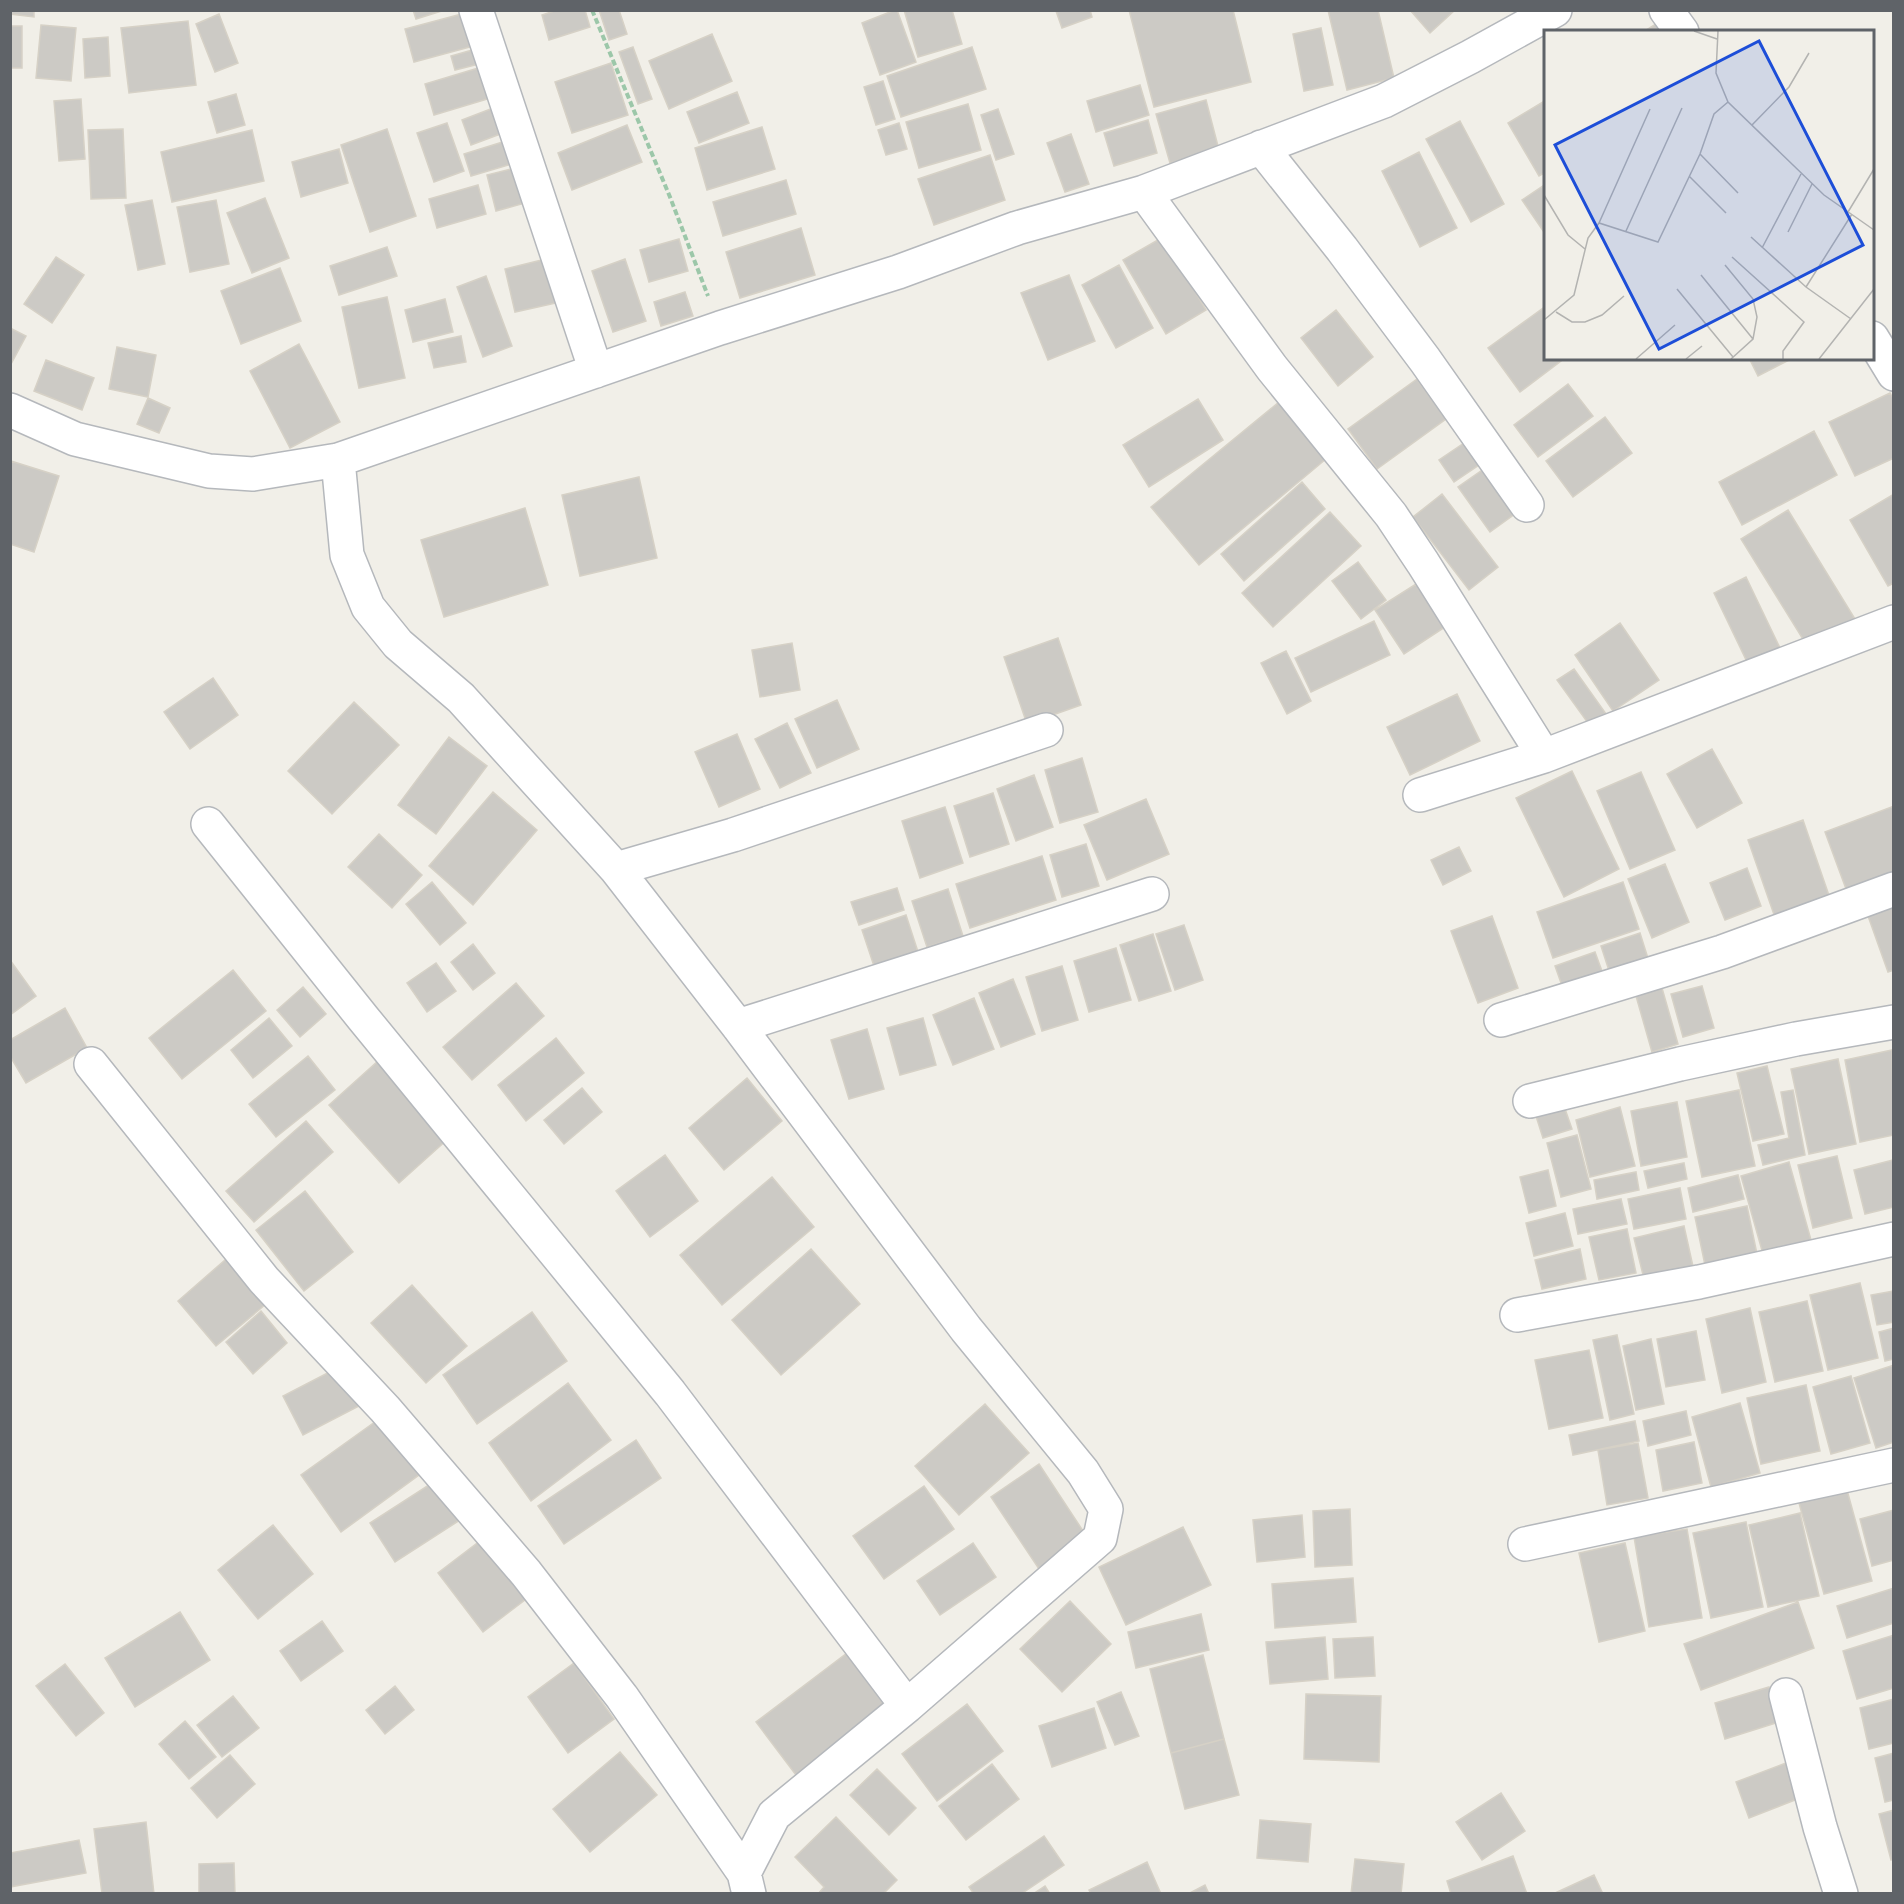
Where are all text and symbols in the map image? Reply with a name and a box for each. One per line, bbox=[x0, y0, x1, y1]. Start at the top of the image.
inset map bbox=[1544, 30, 1874, 360]

